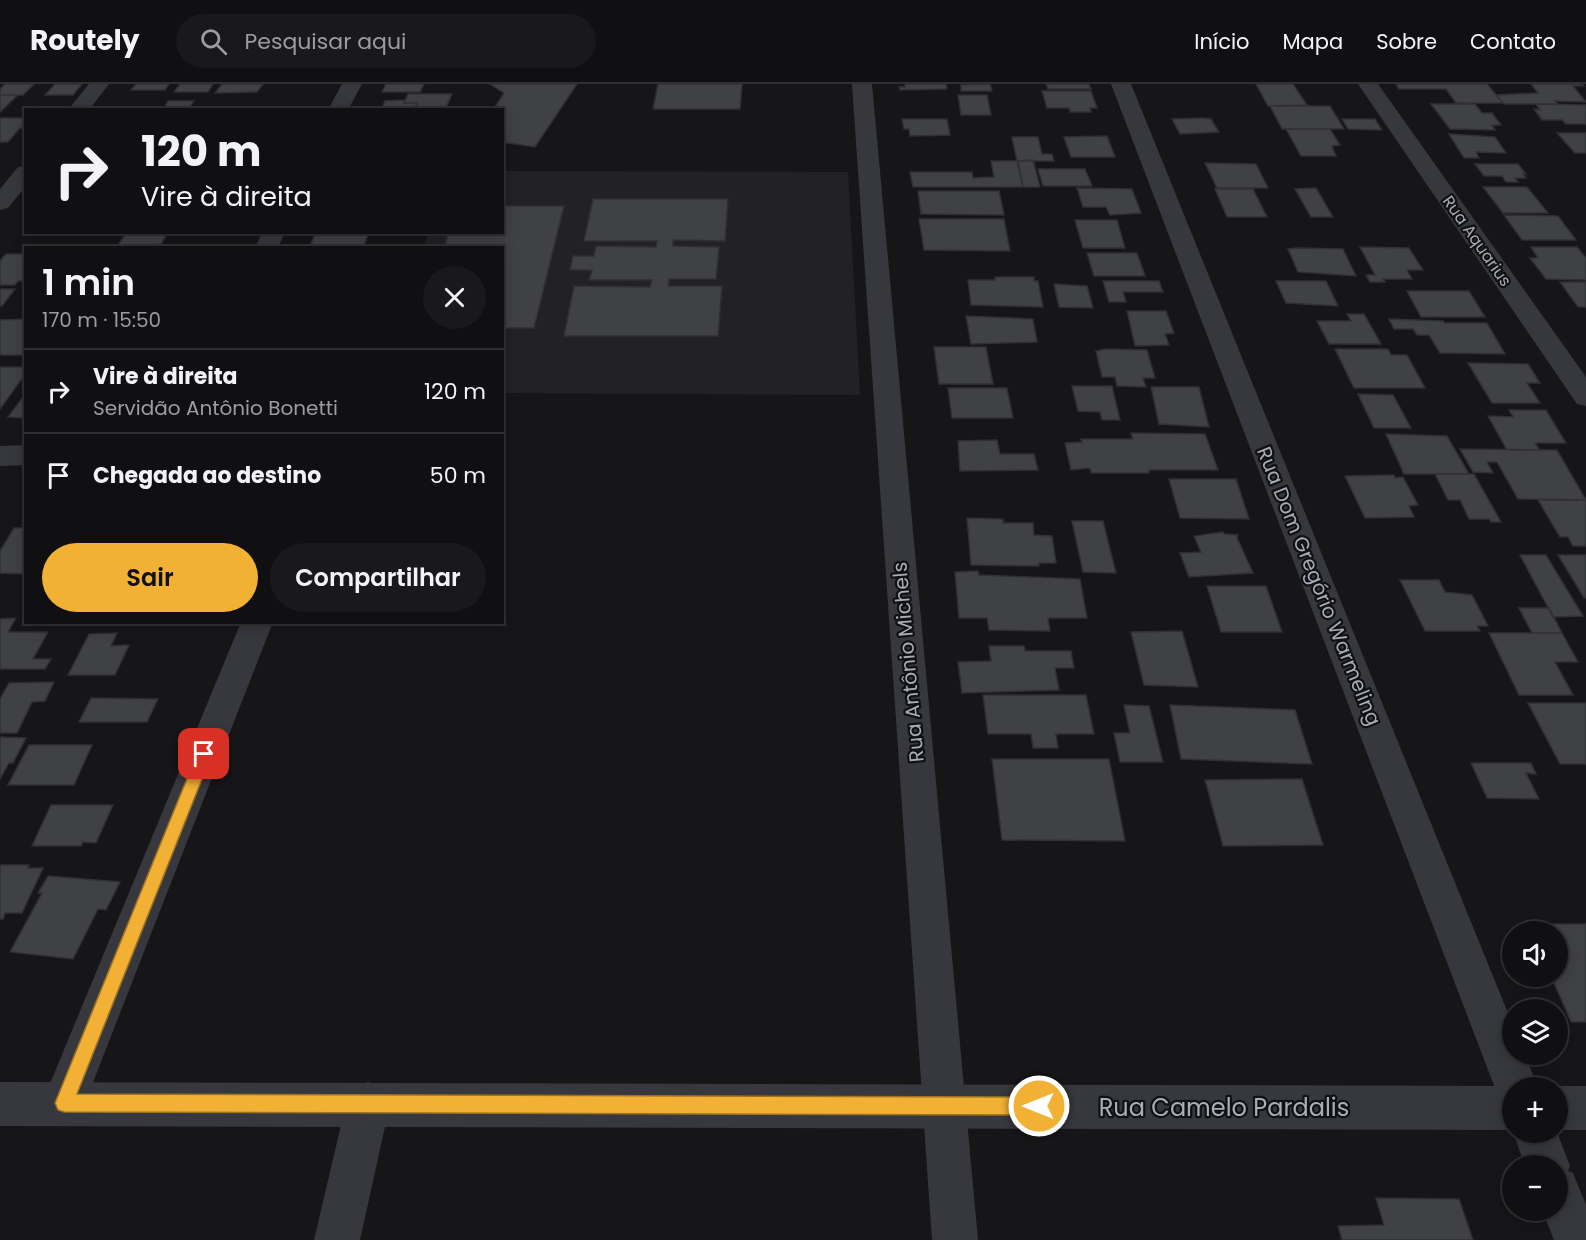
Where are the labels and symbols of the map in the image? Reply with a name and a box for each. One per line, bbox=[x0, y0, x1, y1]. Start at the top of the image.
street label: Rua Aquarius bbox=[1437, 191, 1517, 291]
street label: Rua Dom Gregório Warmeling bbox=[1250, 442, 1388, 730]
street label: Rua Antônio Michels bbox=[885, 561, 931, 763]
pin bbox=[178, 728, 229, 779]
position arrow bbox=[1007, 1074, 1071, 1138]
street label: Rua Camelo Pardalis bbox=[1099, 1091, 1349, 1124]

